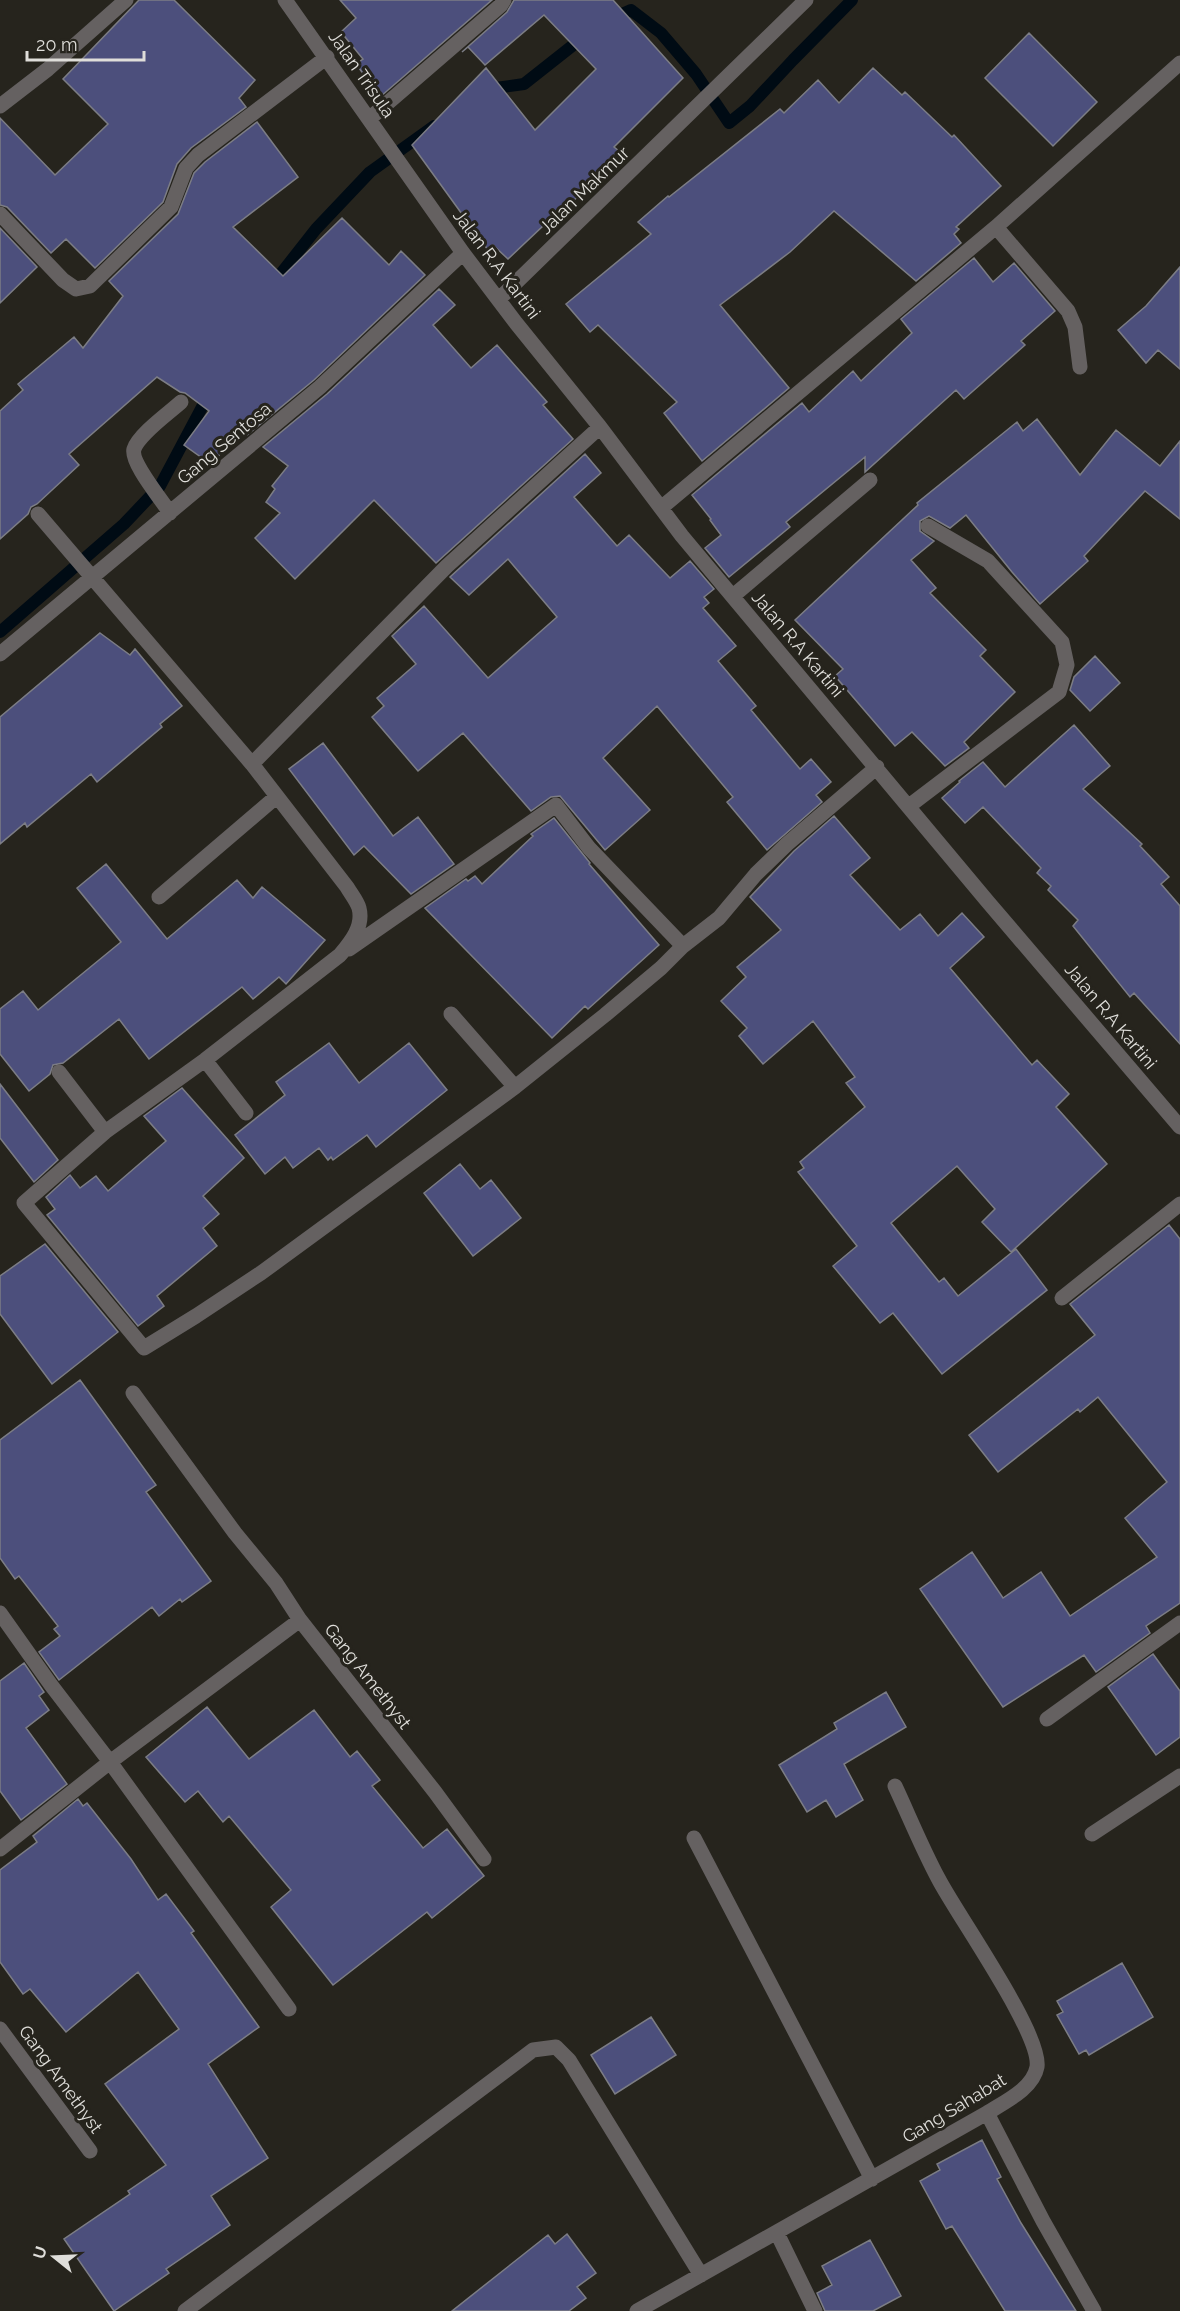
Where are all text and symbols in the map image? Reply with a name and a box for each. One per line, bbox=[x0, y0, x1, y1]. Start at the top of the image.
scale bar bbox=[27, 24, 144, 62]
street label: Jalan Trisula bbox=[324, 26, 400, 122]
text: 20 m bbox=[36, 34, 78, 55]
street label: Jalan Makmur bbox=[535, 141, 634, 238]
street label: Jalan R.A Kartini bbox=[449, 205, 545, 323]
street label: Gang Sentosa bbox=[173, 398, 275, 488]
street label: Jalan R.A Kartini bbox=[748, 587, 848, 701]
street label: Jalan R.A Kartini bbox=[1061, 959, 1161, 1073]
street label: Gang Amethyst bbox=[320, 1619, 416, 1733]
street label: Gang Amethyst bbox=[15, 2021, 107, 2137]
street label: Gang Sahabat bbox=[899, 2069, 1009, 2147]
north arrow bbox=[24, 2227, 84, 2287]
text: U bbox=[29, 2244, 51, 2261]

